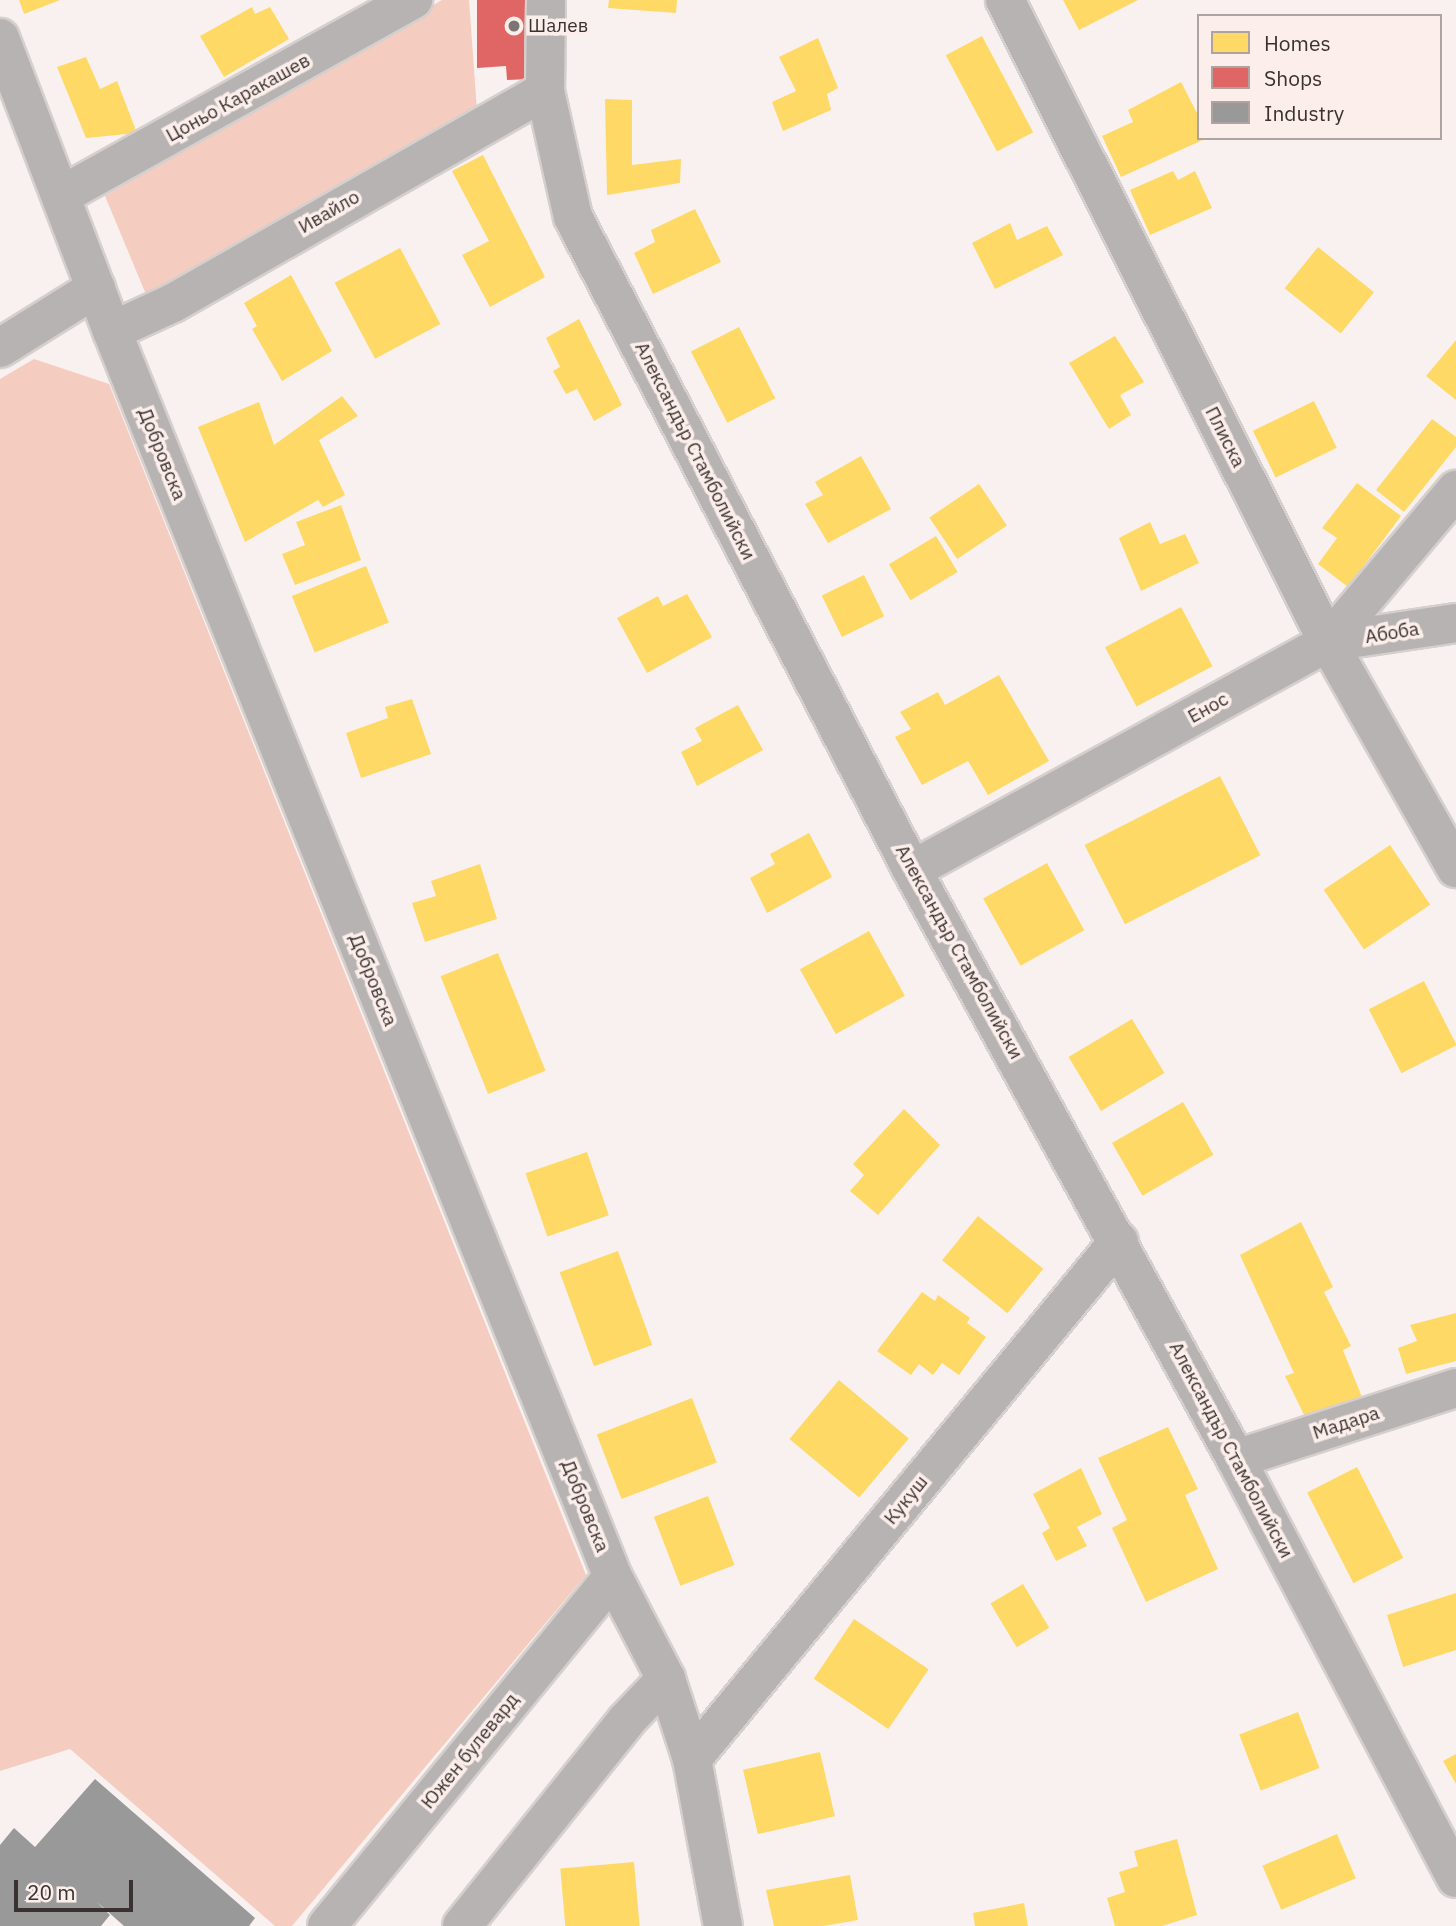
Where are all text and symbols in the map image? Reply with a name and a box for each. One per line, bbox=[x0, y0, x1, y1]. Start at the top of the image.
legend bbox=[1197, 14, 1442, 140]
place label: Шалев bbox=[528, 15, 588, 37]
marker: Шалев bbox=[506, 18, 522, 34]
text: Homes bbox=[1264, 29, 1331, 57]
street label: Цоньо Каракашев bbox=[162, 49, 314, 147]
text: Shops bbox=[1264, 64, 1322, 92]
text: Industry bbox=[1264, 99, 1344, 127]
street label: Ивайло bbox=[294, 185, 364, 239]
street label: Александър Стамболийски bbox=[630, 338, 760, 564]
street label: Плиска bbox=[1200, 403, 1250, 471]
street label: Добровска bbox=[133, 405, 191, 503]
street label: Абоба bbox=[1363, 617, 1421, 649]
street label: Енос bbox=[1184, 688, 1232, 728]
street label: Александър Стамболийски bbox=[890, 841, 1028, 1063]
street label: Добровска bbox=[344, 931, 402, 1029]
street label: Александър Стамболийски bbox=[1164, 1338, 1298, 1562]
street label: Мадара bbox=[1310, 1402, 1382, 1444]
street label: Добровска bbox=[556, 1457, 614, 1555]
street label: Кукуш bbox=[879, 1471, 933, 1529]
street label: Южен булевард bbox=[416, 1689, 524, 1813]
scale bar bbox=[18, 1867, 136, 1911]
text: 20 m bbox=[27, 1878, 76, 1906]

